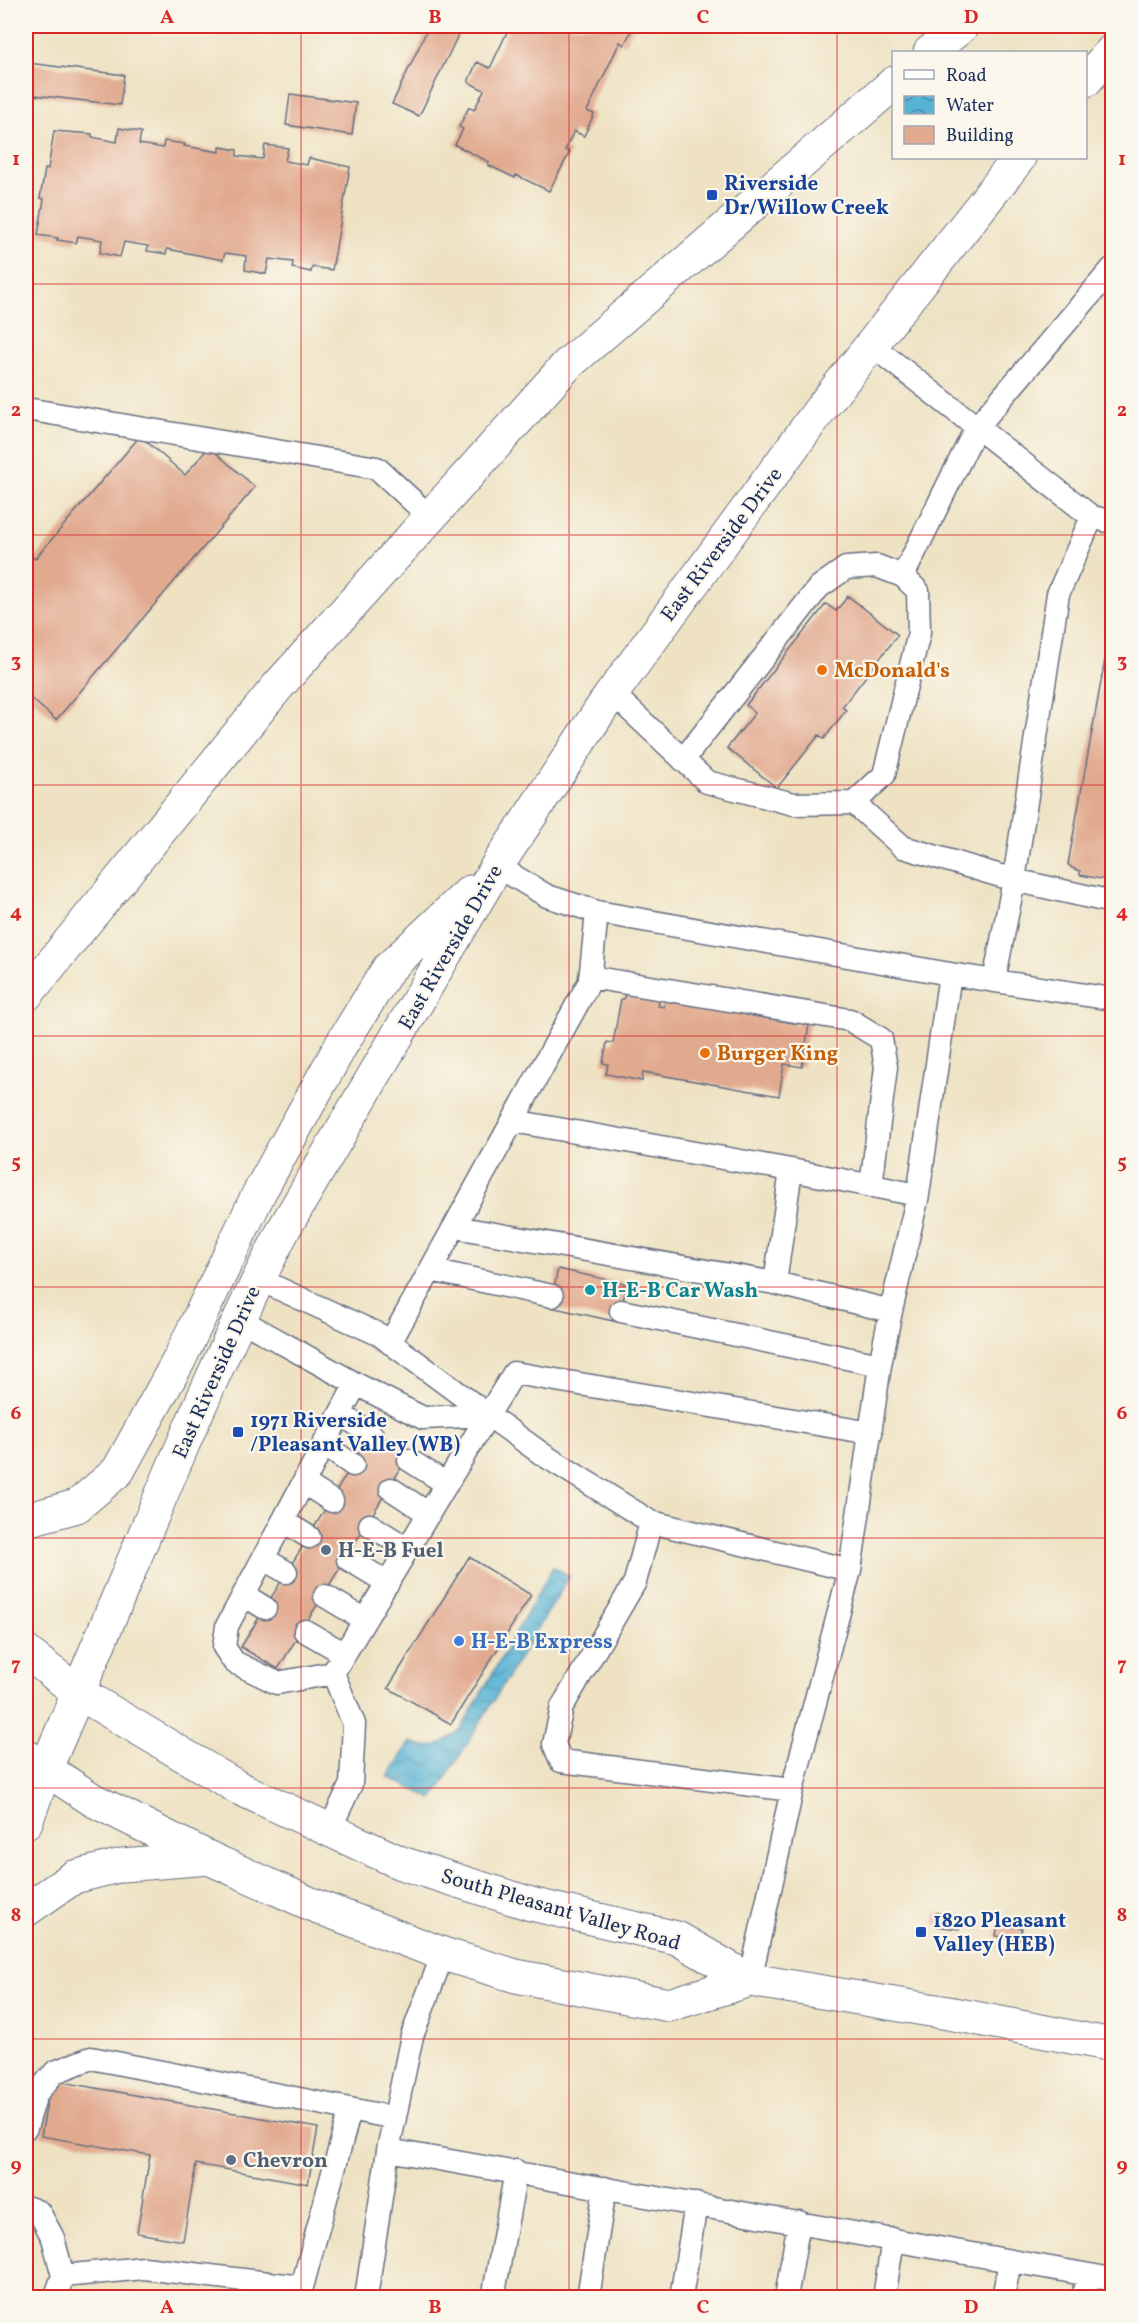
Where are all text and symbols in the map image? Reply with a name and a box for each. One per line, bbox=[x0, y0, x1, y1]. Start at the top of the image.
text: A bbox=[160, 4, 174, 32]
text: B bbox=[428, 4, 442, 32]
text: C bbox=[697, 4, 710, 32]
text: D bbox=[964, 4, 978, 32]
legend bbox=[892, 51, 1087, 159]
text: Road bbox=[946, 64, 987, 89]
text: Water bbox=[946, 94, 994, 119]
text: Building bbox=[946, 124, 1014, 149]
text: 1 bbox=[12, 146, 20, 174]
text: 1 bbox=[1118, 146, 1126, 174]
place label: Riverside Dr/Willow Creek bbox=[724, 170, 889, 223]
marker: Riverside Dr/Willow Creek bbox=[705, 188, 719, 202]
text: 2 bbox=[11, 397, 21, 425]
text: 2 bbox=[1117, 397, 1127, 425]
street label: East Riverside Drive bbox=[654, 462, 790, 628]
text: 3 bbox=[11, 648, 21, 676]
text: 3 bbox=[1117, 648, 1127, 676]
place label: McDonald's bbox=[834, 657, 950, 686]
marker: McDonald's bbox=[815, 663, 829, 677]
street label: East Riverside Drive bbox=[392, 860, 511, 1036]
text: 4 bbox=[10, 899, 22, 927]
text: 4 bbox=[1116, 899, 1128, 927]
place label: Burger King bbox=[717, 1040, 838, 1069]
marker: Burger King bbox=[698, 1046, 712, 1060]
text: 5 bbox=[11, 1149, 21, 1177]
text: 5 bbox=[1117, 1149, 1127, 1177]
place label: H-E-B Car Wash bbox=[602, 1277, 758, 1306]
street label: East Riverside Drive bbox=[166, 1281, 269, 1464]
marker: H-E-B Car Wash bbox=[583, 1283, 597, 1297]
text: 6 bbox=[11, 1400, 22, 1428]
text: 6 bbox=[1117, 1400, 1128, 1428]
place label: 1971 Riverside /Pleasant Valley (WB) bbox=[250, 1407, 460, 1460]
marker: 1971 Riverside /Pleasant Valley (WB) bbox=[231, 1425, 245, 1439]
place label: H-E-B Fuel bbox=[338, 1537, 444, 1566]
marker: H-E-B Fuel bbox=[319, 1543, 333, 1557]
place label: H-E-B Express bbox=[471, 1628, 613, 1657]
marker: H-E-B Express bbox=[452, 1634, 466, 1648]
text: 7 bbox=[11, 1651, 21, 1679]
text: 7 bbox=[1117, 1651, 1127, 1679]
street label: South Pleasant Valley Road bbox=[437, 1862, 684, 1959]
text: 8 bbox=[11, 1902, 21, 1930]
text: 8 bbox=[1117, 1902, 1127, 1930]
place label: 1820 Pleasant Valley (HEB) bbox=[933, 1907, 1066, 1960]
marker: 1820 Pleasant Valley (HEB) bbox=[914, 1925, 928, 1939]
place label: Chevron bbox=[243, 2147, 328, 2176]
text: 9 bbox=[10, 2152, 22, 2180]
text: 9 bbox=[1116, 2152, 1128, 2180]
marker: Chevron bbox=[224, 2153, 238, 2167]
text: A bbox=[160, 2294, 174, 2322]
text: B bbox=[428, 2294, 442, 2322]
text: C bbox=[697, 2294, 710, 2322]
text: D bbox=[964, 2294, 978, 2322]

